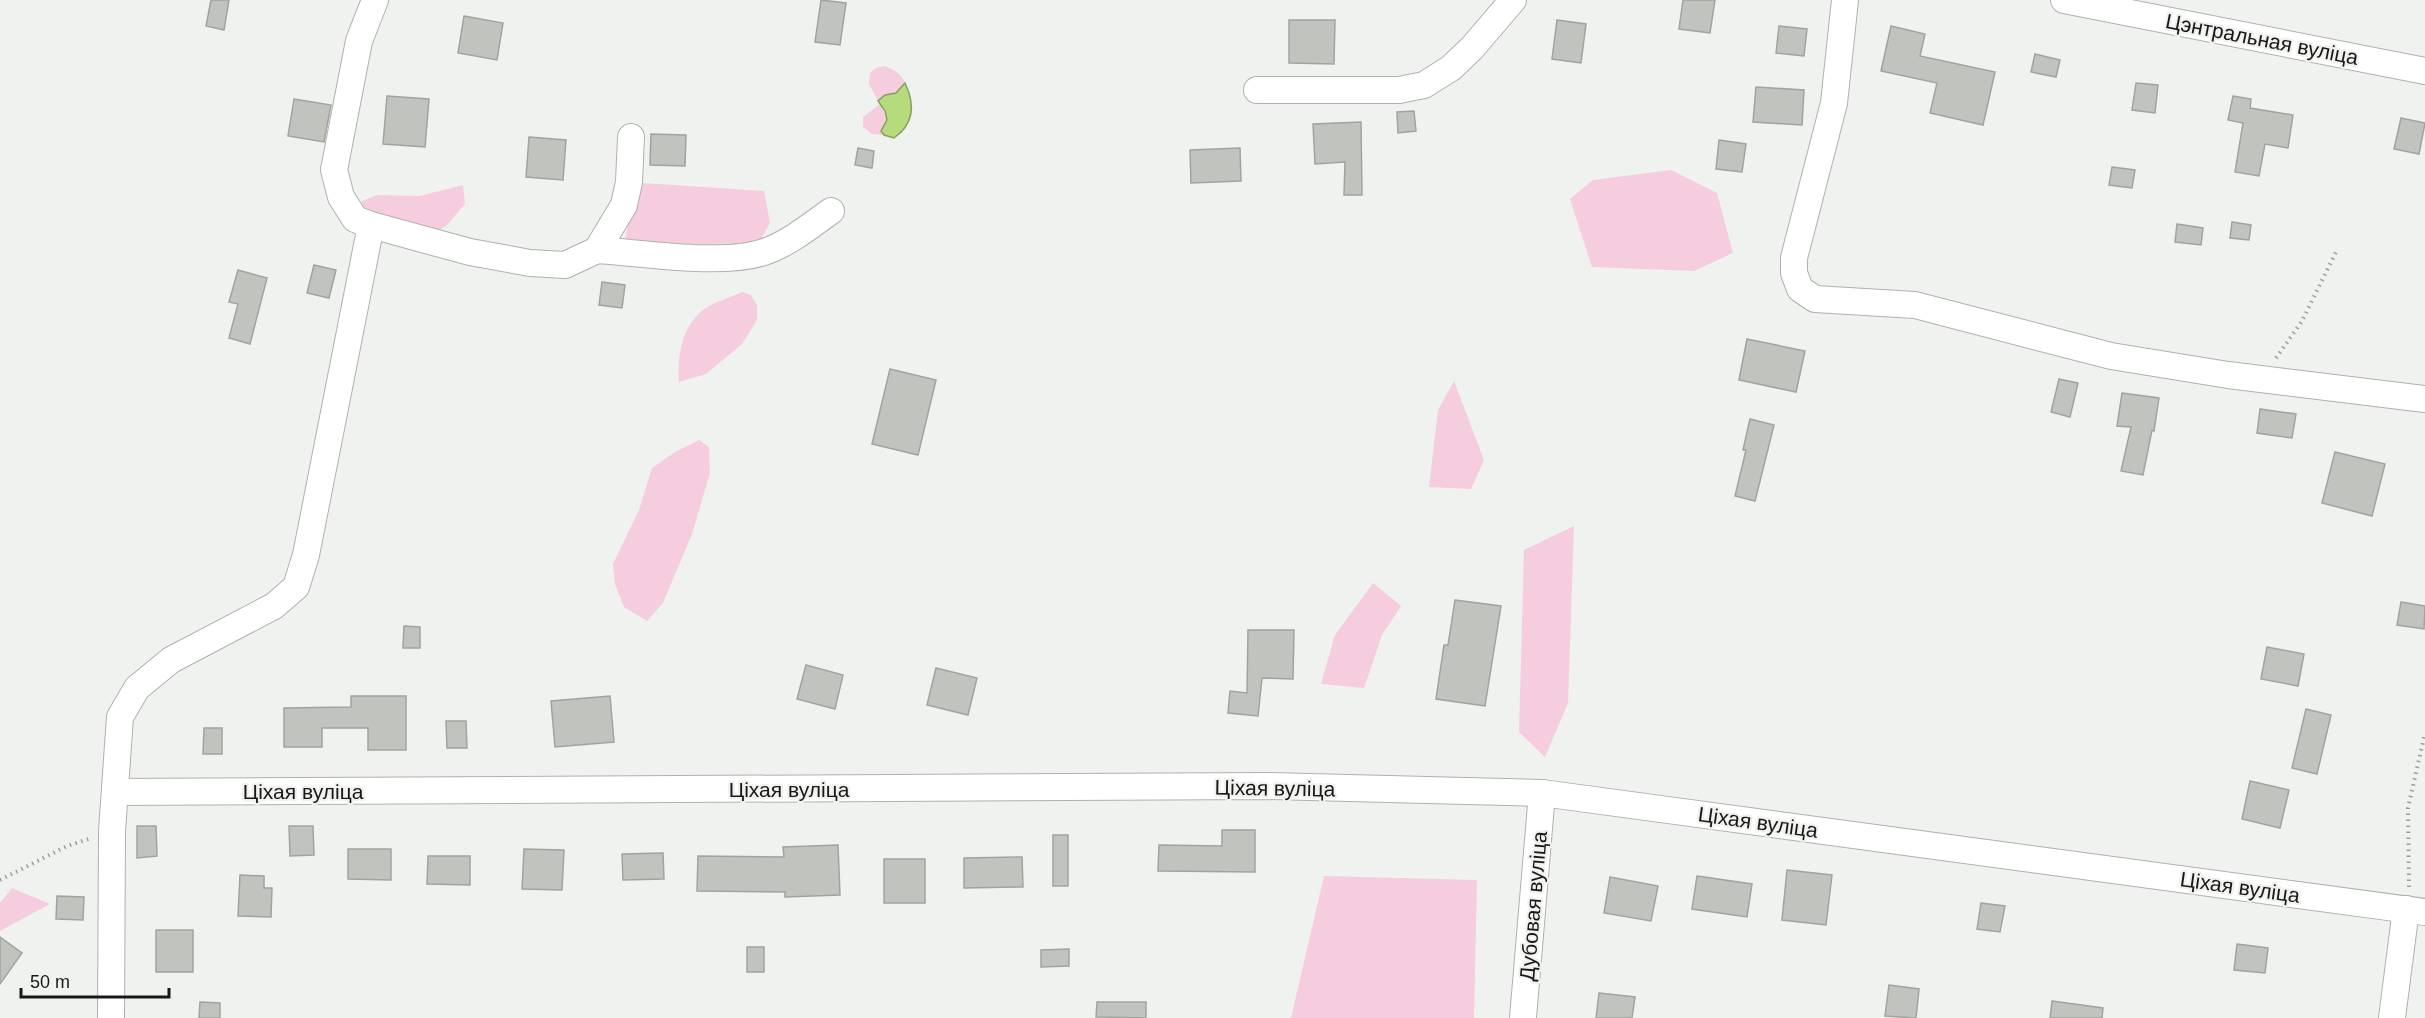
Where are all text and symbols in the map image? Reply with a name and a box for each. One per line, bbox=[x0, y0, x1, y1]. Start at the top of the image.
street label: Цэнтральная вуліца bbox=[2164, 9, 2361, 69]
street label: Ціхая вуліца bbox=[1214, 775, 1336, 801]
street label: Ціхая вуліца bbox=[729, 778, 850, 801]
street label: Ціхая вуліца bbox=[243, 780, 364, 803]
street label: Ціхая вуліца bbox=[1697, 802, 1820, 842]
street label: Дубовая вуліца bbox=[1515, 830, 1551, 982]
street label: Ціхая вуліца bbox=[2179, 867, 2302, 907]
scale bar bbox=[21, 961, 170, 999]
text: 50 m bbox=[30, 972, 70, 992]

